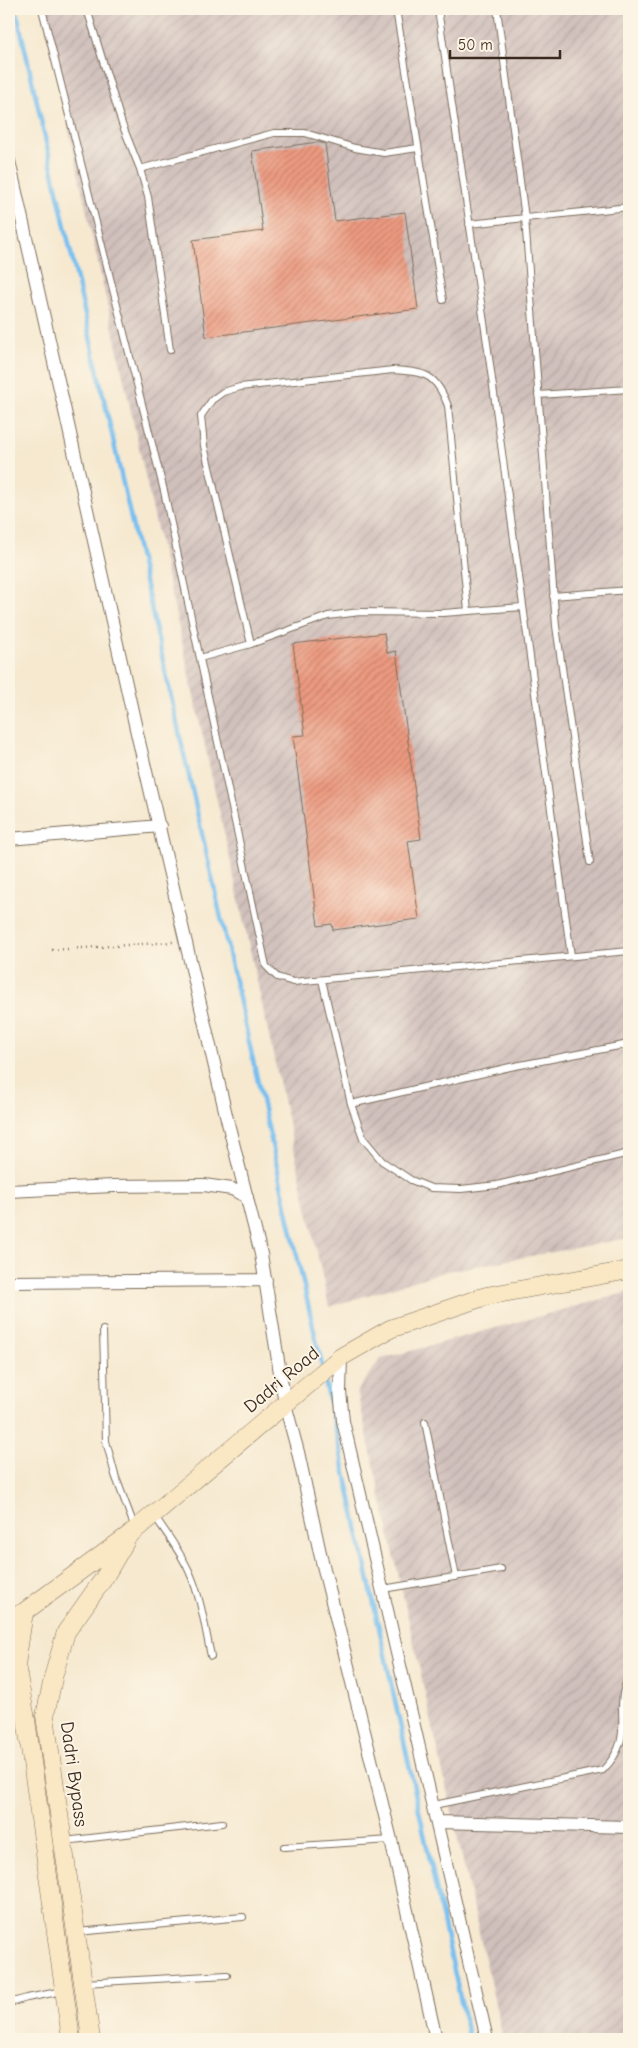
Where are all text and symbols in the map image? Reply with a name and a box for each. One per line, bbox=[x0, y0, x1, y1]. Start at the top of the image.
scale bar bbox=[450, 28, 560, 60]
text: 50 m bbox=[458, 36, 493, 54]
street label: Dadri Road bbox=[240, 1342, 324, 1417]
street label: Dadri Bypass bbox=[56, 1720, 92, 1828]

